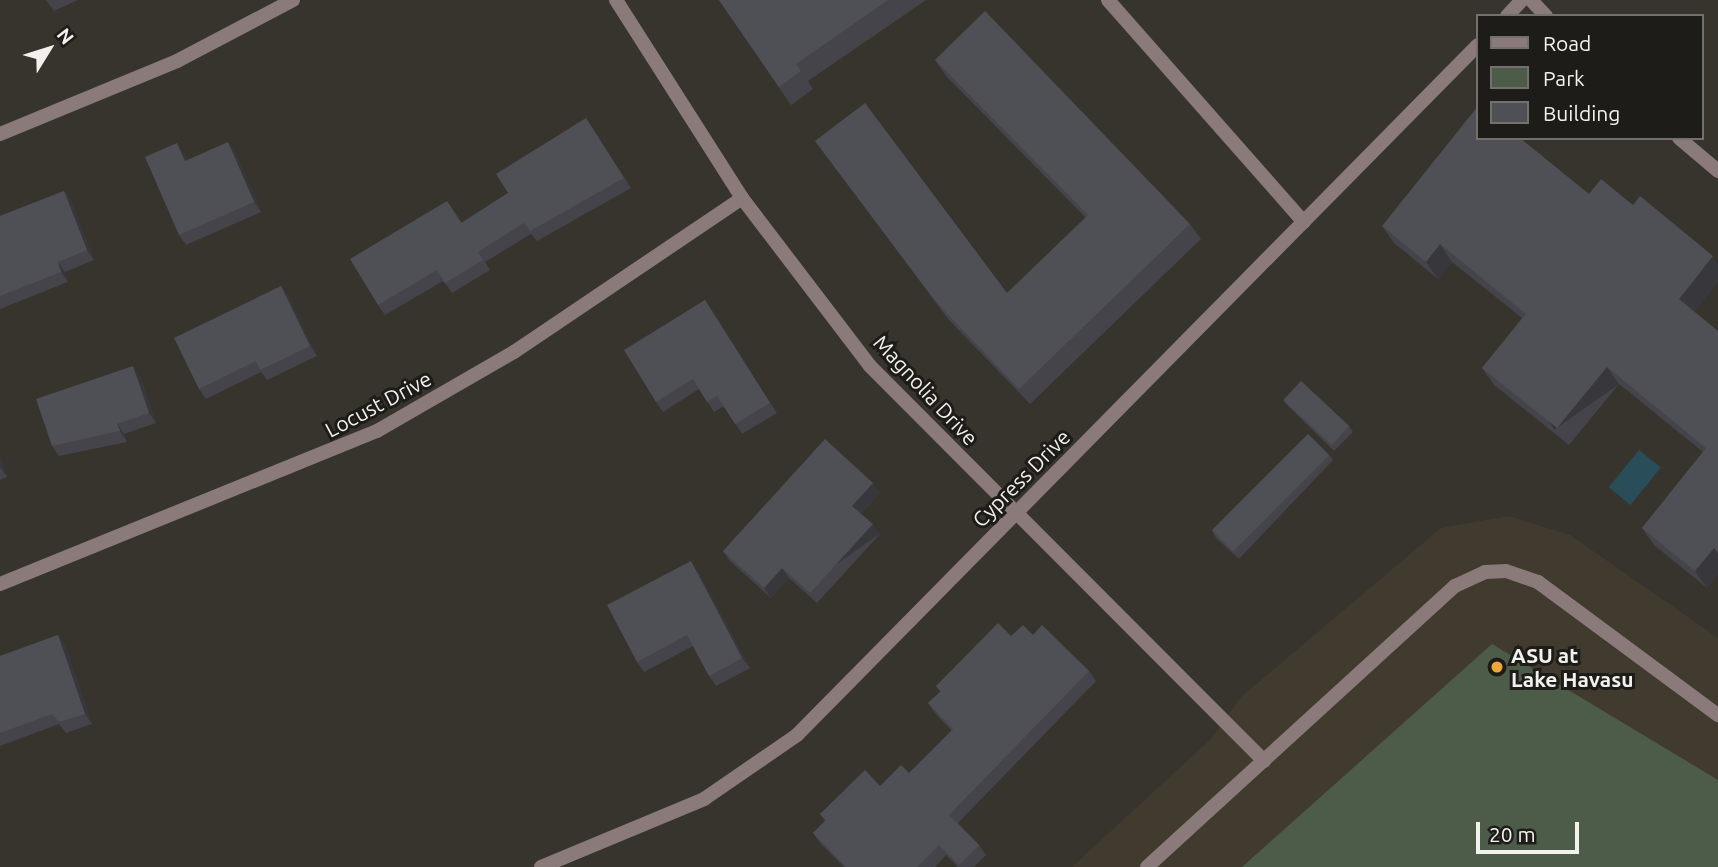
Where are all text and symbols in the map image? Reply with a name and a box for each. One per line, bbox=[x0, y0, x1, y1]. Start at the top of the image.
north arrow bbox=[14, 14, 84, 84]
legend bbox=[1476, 14, 1704, 140]
text: N bbox=[53, 24, 79, 48]
text: Road bbox=[1543, 31, 1591, 55]
text: Park bbox=[1543, 66, 1585, 90]
text: Building bbox=[1543, 101, 1620, 125]
street label: Magnolia Drive bbox=[869, 330, 983, 450]
street label: Locust Drive bbox=[321, 366, 435, 442]
street label: Cypress Drive bbox=[967, 424, 1075, 532]
place label: ASU at Lake Havasu bbox=[1511, 642, 1633, 692]
marker: ASU at Lake Havasu bbox=[1489, 659, 1505, 675]
scale bar bbox=[1480, 808, 1583, 852]
text: 20 m bbox=[1489, 822, 1536, 846]

